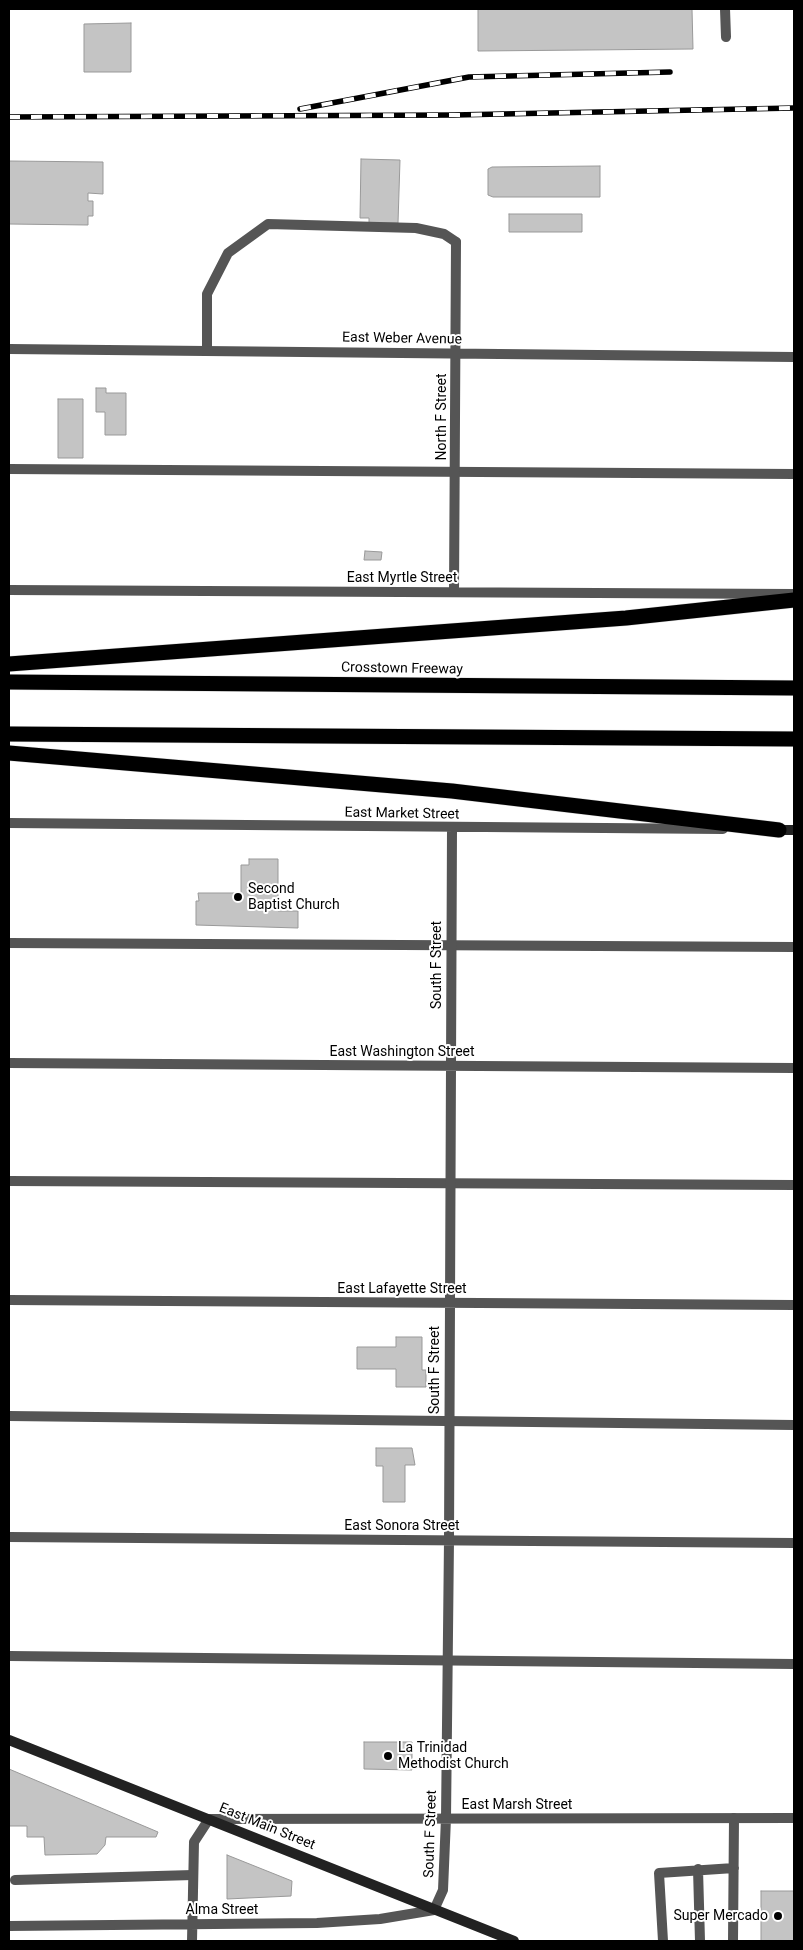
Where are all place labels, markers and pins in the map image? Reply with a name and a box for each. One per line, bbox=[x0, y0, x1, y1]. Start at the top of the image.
place label: Second Baptist Church bbox=[248, 881, 340, 914]
marker: Second Baptist Church bbox=[232, 891, 244, 903]
place label: La Trinidad Methodist Church bbox=[398, 1740, 509, 1772]
marker: La Trinidad Methodist Church bbox=[382, 1750, 394, 1762]
place label: Super Mercado bbox=[673, 1908, 768, 1924]
marker: Super Mercado bbox=[772, 1910, 784, 1922]

